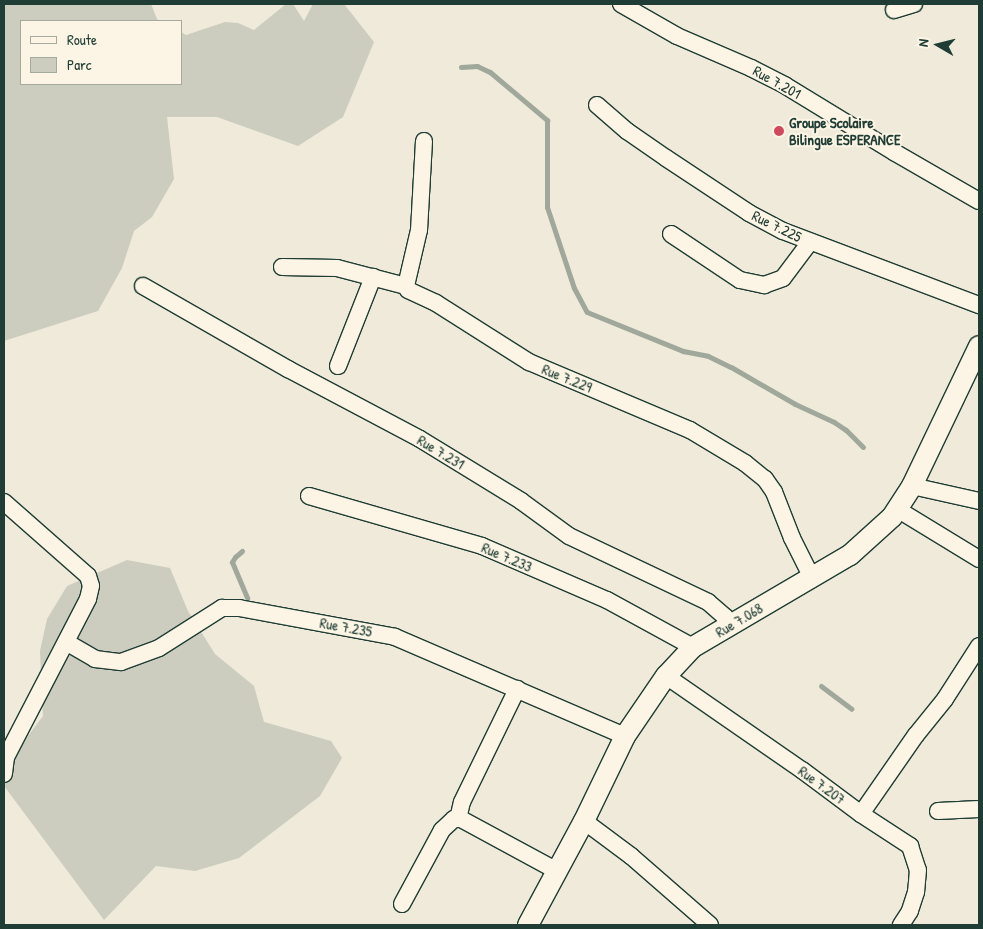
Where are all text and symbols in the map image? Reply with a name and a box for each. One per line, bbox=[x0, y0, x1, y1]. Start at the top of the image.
legend bbox=[20, 20, 182, 85]
north arrow bbox=[913, 20, 963, 70]
text: Route bbox=[67, 29, 97, 50]
text: N bbox=[913, 38, 933, 48]
text: Parc bbox=[67, 54, 92, 75]
street label: Rue 7.201 bbox=[750, 62, 804, 102]
place label: Groupe Scolaire Bilingue ESPERANCE bbox=[789, 113, 901, 148]
marker: Groupe Scolaire Bilingue ESPERANCE bbox=[773, 125, 785, 137]
street label: Rue 7.225 bbox=[749, 206, 805, 246]
street label: Rue 7.229 bbox=[539, 360, 595, 396]
street label: Rue 7.231 bbox=[414, 431, 468, 473]
street label: Rue 7.233 bbox=[479, 538, 535, 576]
street label: Rue 7.068 bbox=[712, 599, 766, 641]
street label: Rue 7.235 bbox=[318, 614, 374, 640]
street label: Rue 7.207 bbox=[795, 762, 849, 808]

